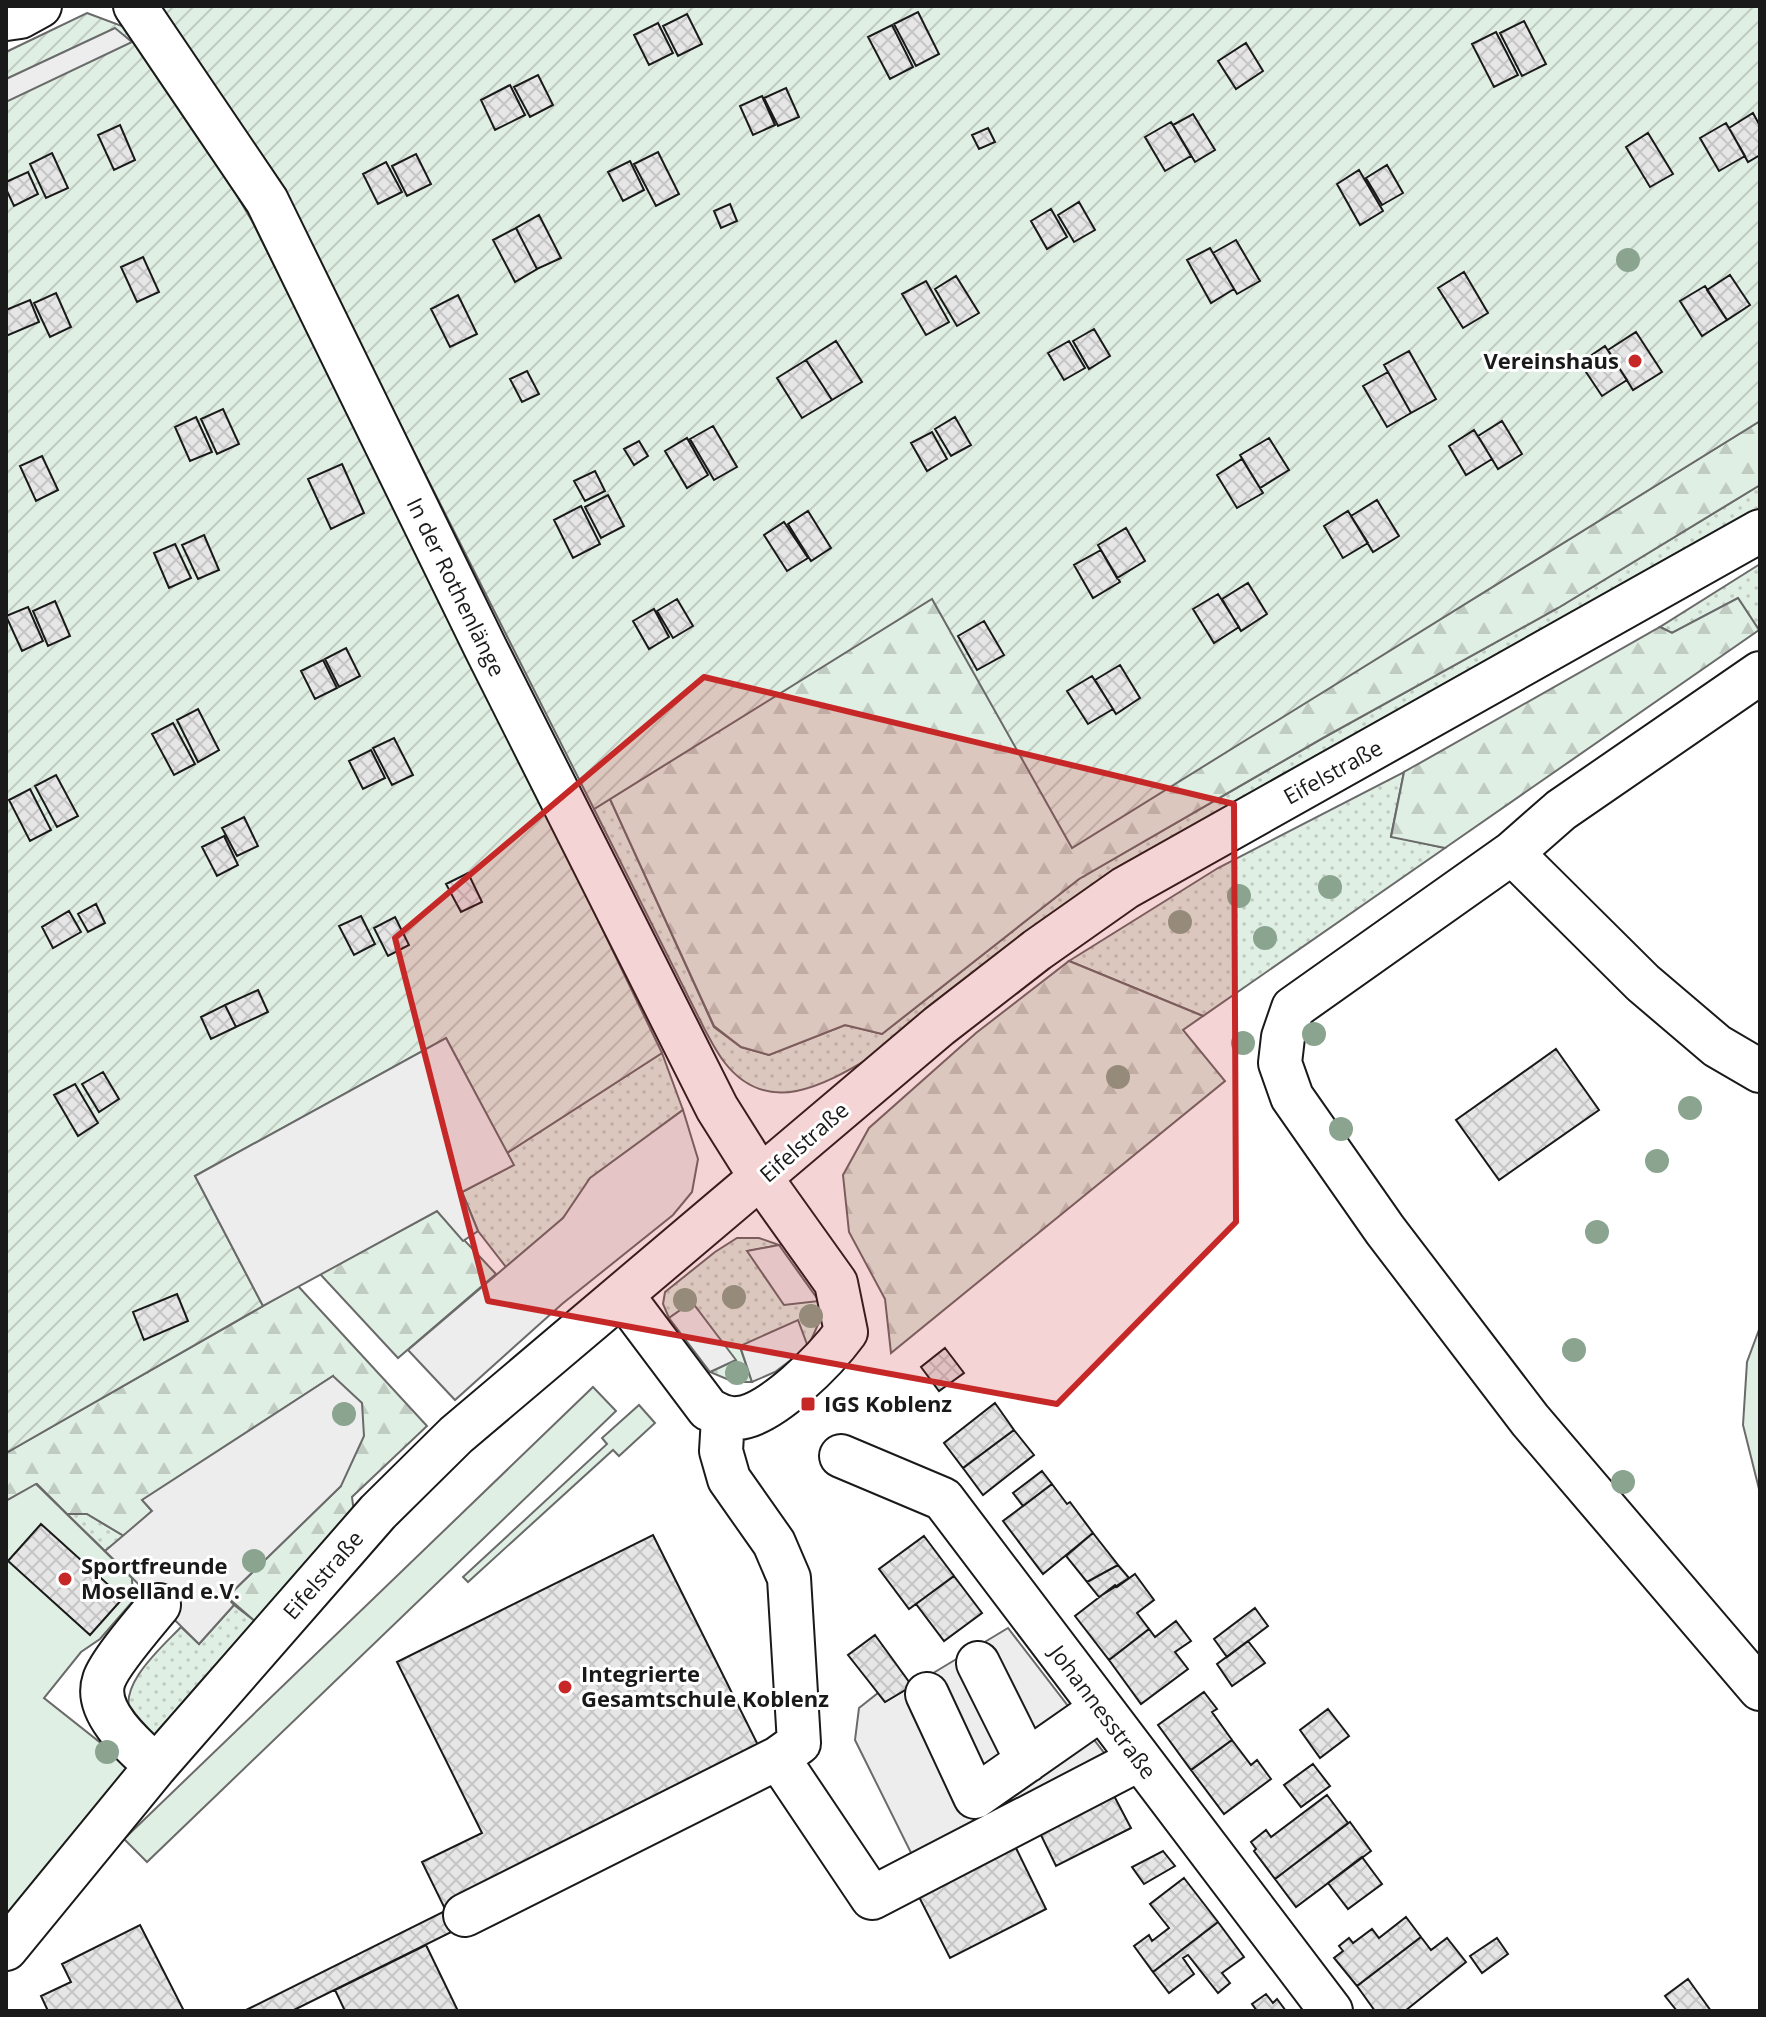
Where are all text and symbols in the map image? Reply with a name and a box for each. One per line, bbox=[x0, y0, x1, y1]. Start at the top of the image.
place label: Vereinshaus bbox=[1483, 345, 1619, 375]
marker: Vereinshaus bbox=[1626, 352, 1644, 370]
street label: In der Rothenlänge bbox=[401, 492, 513, 681]
street label: Eifelstraße bbox=[1278, 732, 1387, 811]
street label: Eifelstraße bbox=[752, 1094, 854, 1188]
place label: IGS Koblenz bbox=[824, 1388, 952, 1418]
marker: IGS Koblenz bbox=[799, 1395, 817, 1413]
street label: Eifelstraße bbox=[275, 1523, 369, 1625]
place label: Sportfreunde Moselland e.V. bbox=[81, 1550, 240, 1605]
marker: Sportfreunde Moselland e.V. bbox=[56, 1570, 74, 1588]
street label: Johannesstraße bbox=[1042, 1637, 1164, 1784]
place label: Integrierte Gesamtschule Koblenz bbox=[581, 1658, 829, 1713]
marker: Integrierte Gesamtschule Koblenz bbox=[556, 1678, 574, 1696]

